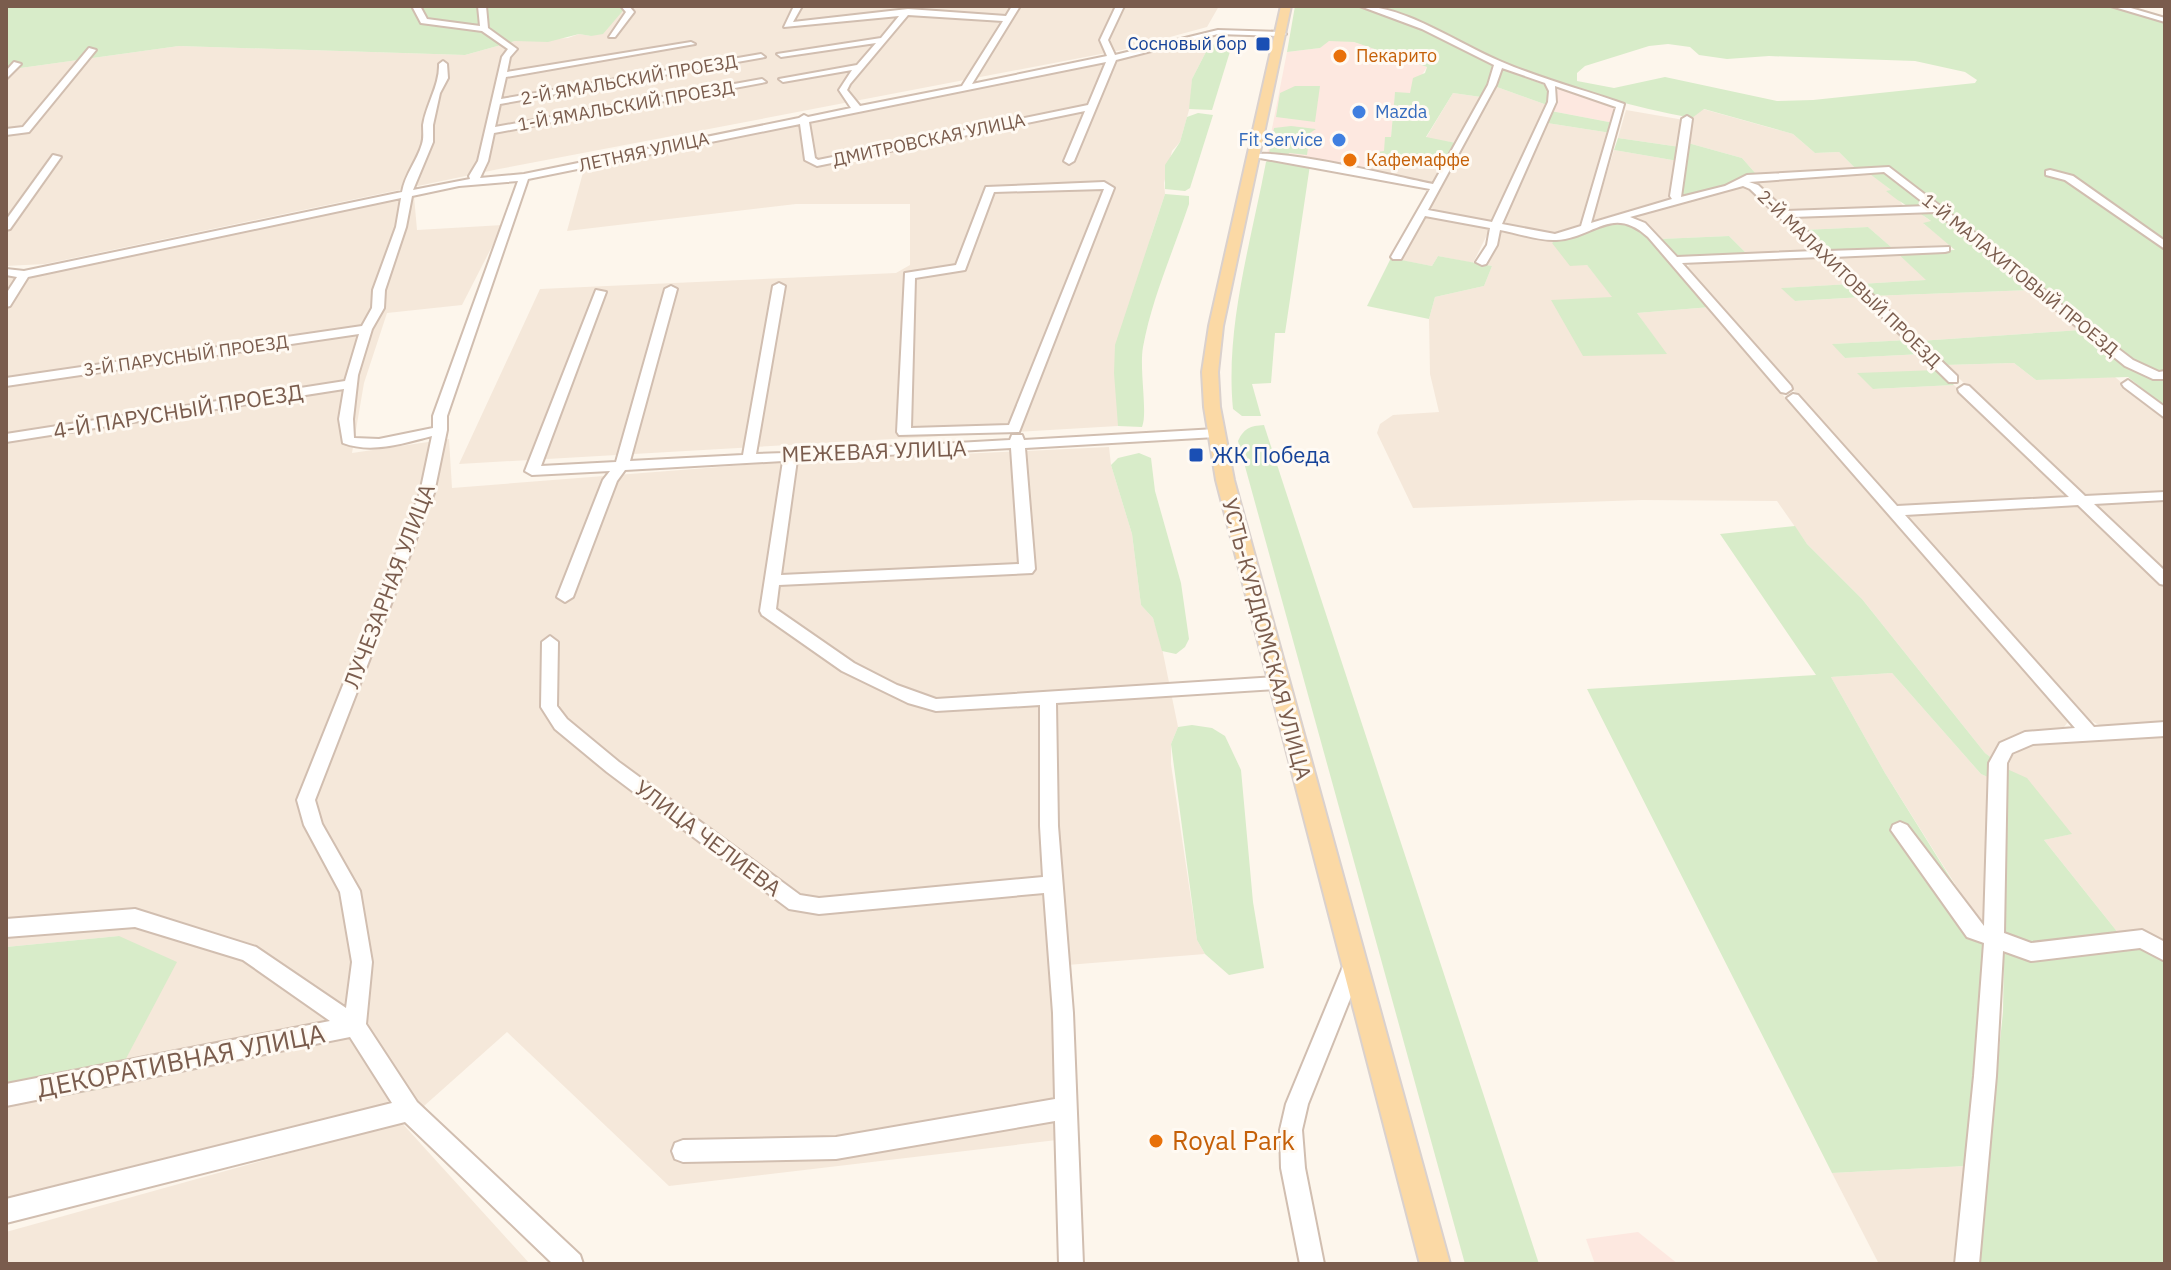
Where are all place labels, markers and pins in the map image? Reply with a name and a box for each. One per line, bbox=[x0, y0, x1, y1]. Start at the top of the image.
place label: Сосновый бор bbox=[1127, 32, 1247, 55]
marker: Сосновый бор bbox=[1254, 35, 1272, 53]
place label: Пекарито bbox=[1356, 44, 1437, 67]
marker: Пекарито bbox=[1331, 47, 1349, 65]
place label: Mazda bbox=[1375, 100, 1428, 123]
marker: Mazda bbox=[1350, 103, 1368, 121]
place label: Fit Service bbox=[1239, 128, 1323, 151]
marker: Fit Service bbox=[1330, 131, 1348, 149]
place label: Кафемаффе bbox=[1366, 148, 1470, 171]
marker: Кафемаффе bbox=[1341, 151, 1359, 169]
place label: ЖК Победа bbox=[1212, 440, 1331, 469]
marker: ЖК Победа bbox=[1187, 446, 1205, 464]
place label: Royal Park bbox=[1172, 1123, 1295, 1157]
marker: Royal Park bbox=[1147, 1132, 1165, 1150]

